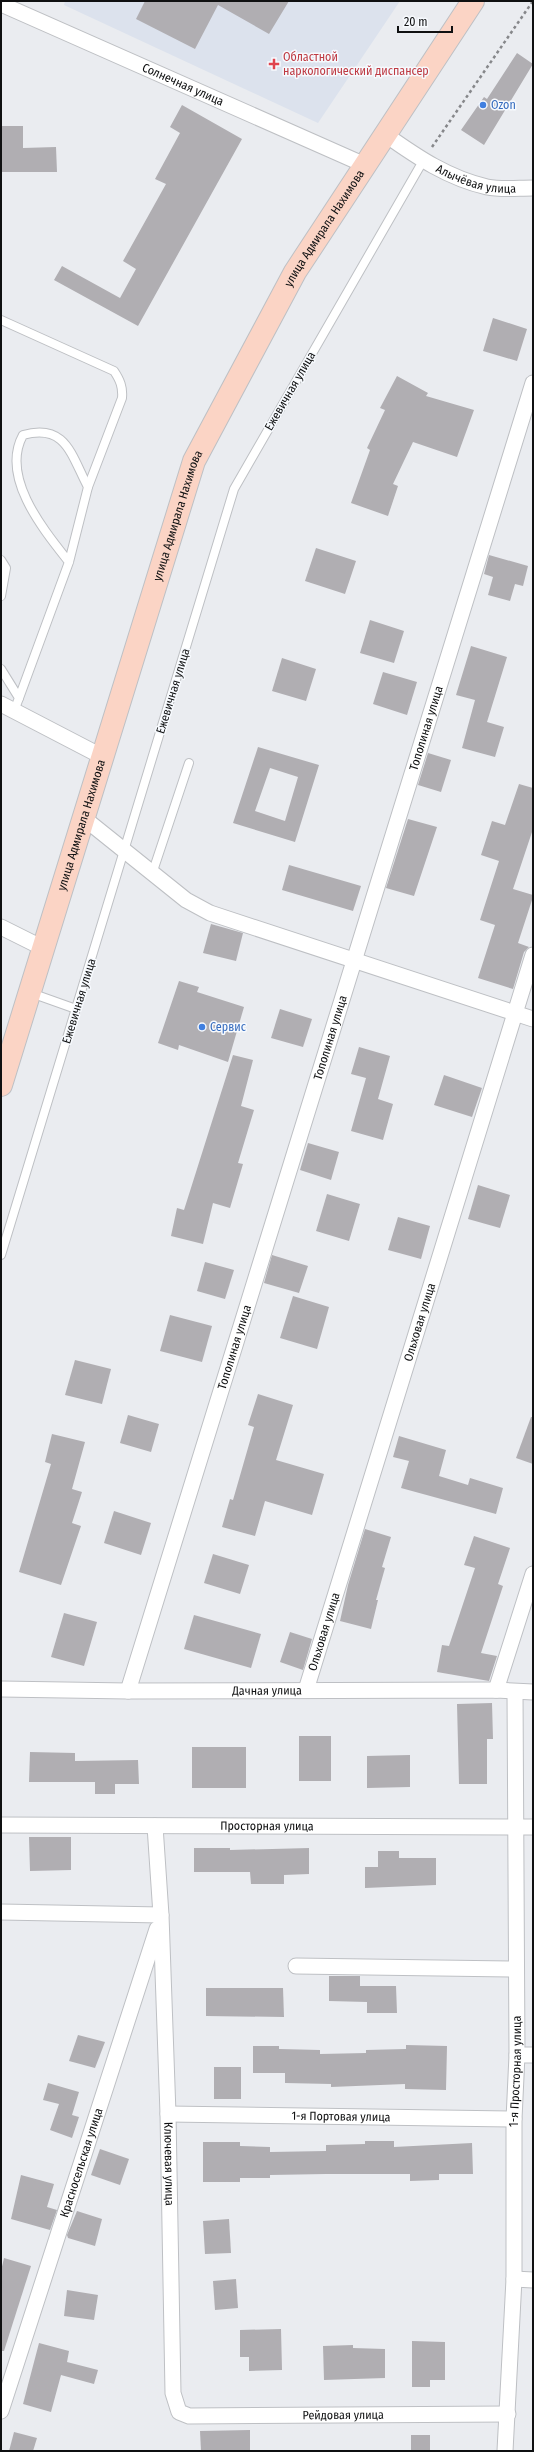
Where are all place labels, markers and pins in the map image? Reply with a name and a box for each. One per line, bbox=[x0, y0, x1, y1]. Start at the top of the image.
place label: Областной наркологический диспансер bbox=[283, 50, 429, 78]
marker: Областной наркологический диспансер bbox=[268, 58, 280, 70]
place label: Ozon bbox=[491, 98, 516, 112]
marker: Ozon bbox=[478, 100, 488, 110]
place label: Сервис bbox=[210, 1020, 246, 1034]
marker: Сервис bbox=[197, 1022, 207, 1032]

